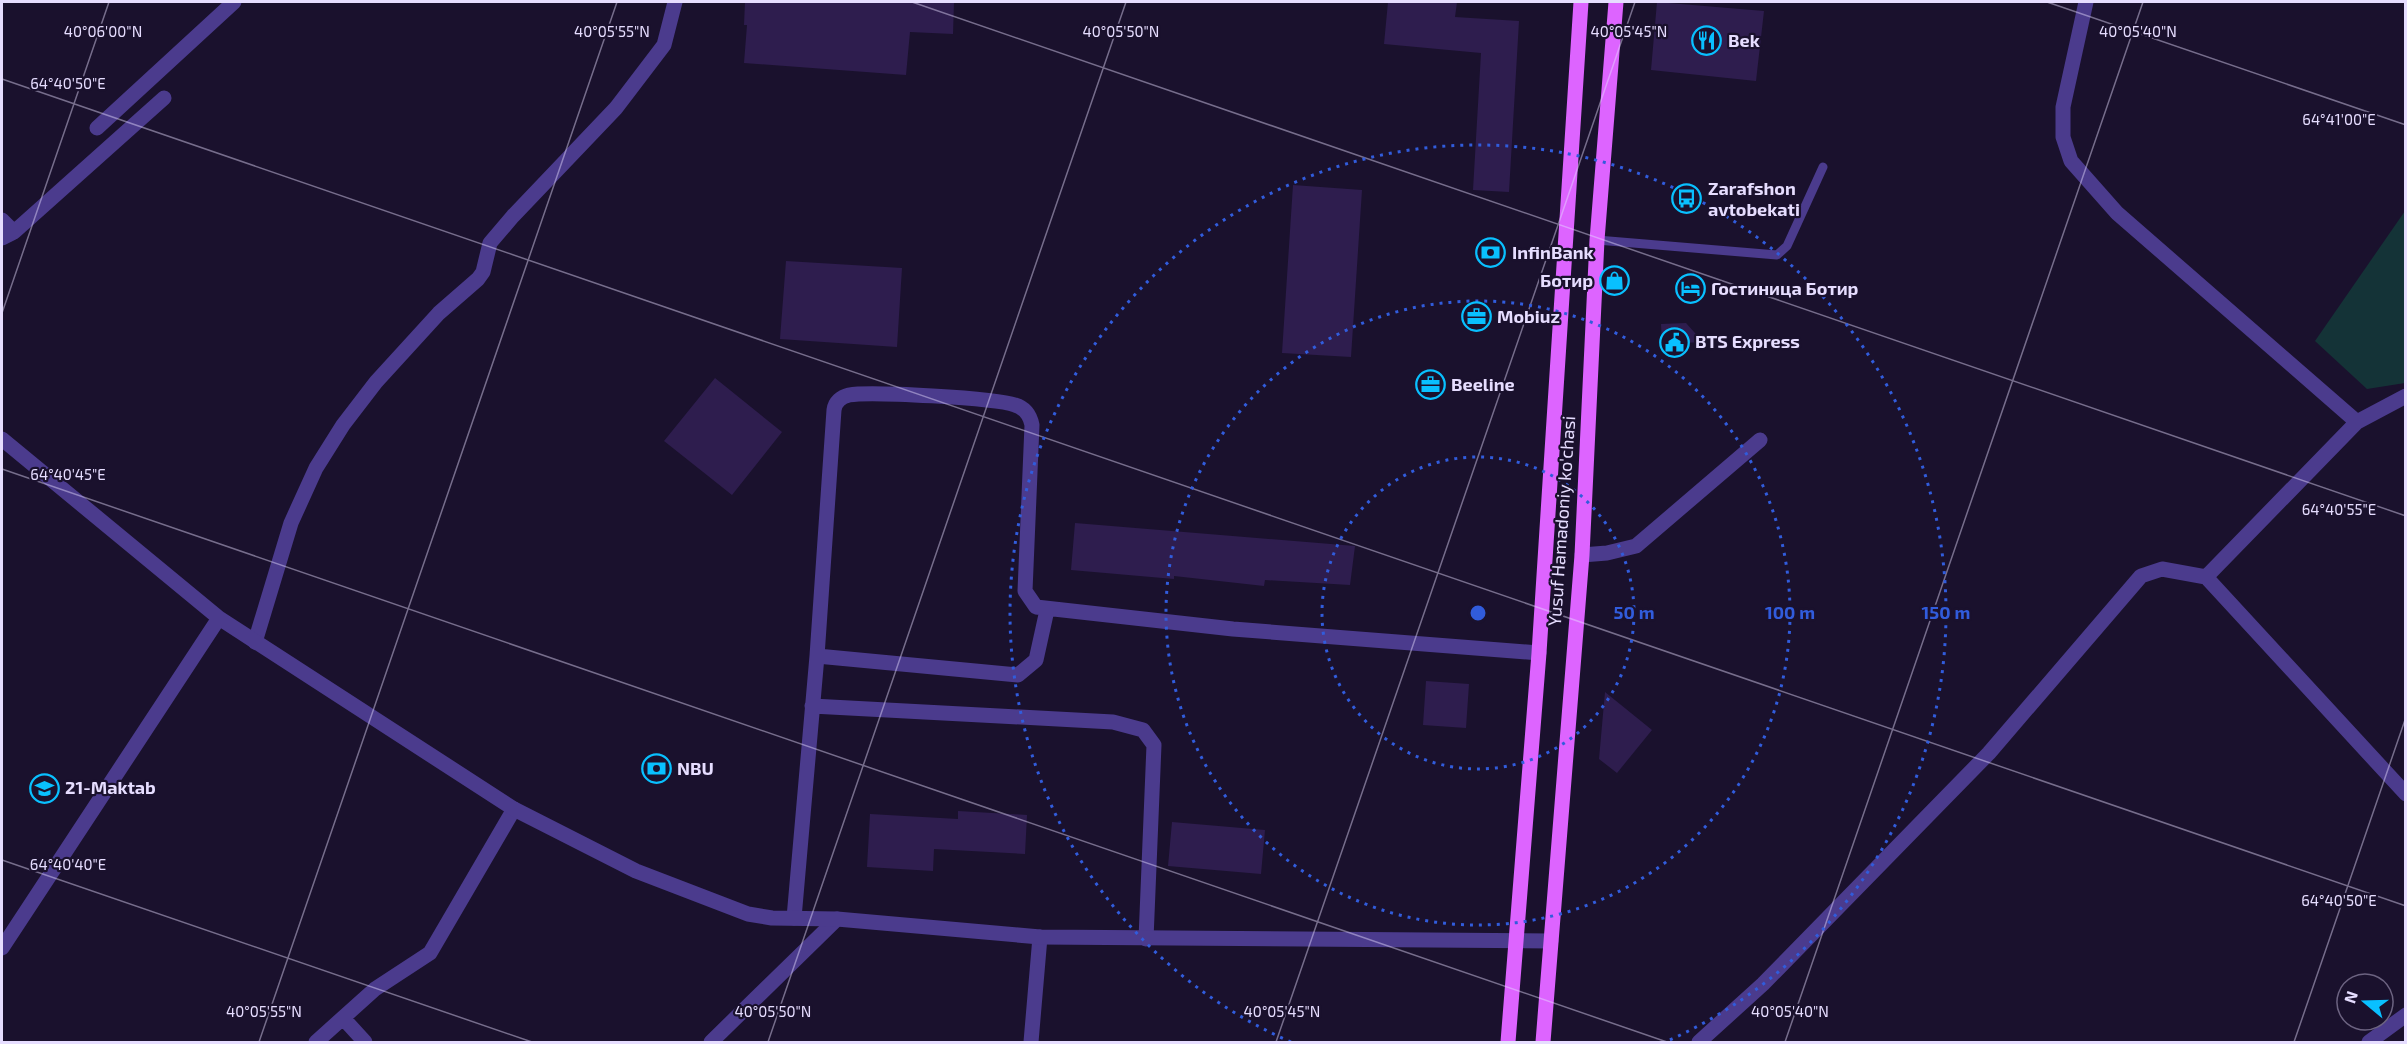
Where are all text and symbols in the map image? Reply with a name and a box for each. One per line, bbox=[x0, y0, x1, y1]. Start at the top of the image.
text: 40°06'00"N bbox=[64, 22, 142, 40]
text: 40°05'55"N bbox=[574, 22, 650, 40]
text: 40°05'50"N bbox=[1083, 22, 1159, 40]
text: 40°05'45"N bbox=[1591, 22, 1667, 40]
text: 40°05'40"N bbox=[2099, 22, 2177, 40]
restaurant icon: Bek bbox=[1691, 25, 1723, 57]
place label: Bek bbox=[1728, 29, 1760, 51]
text: 64°40'50"E bbox=[30, 74, 106, 92]
text: 64°41'00"E bbox=[2302, 110, 2376, 128]
place label: Zarafshon avtobekati bbox=[1708, 177, 1800, 220]
bus stop icon: Zarafshon avtobekati bbox=[1671, 183, 1703, 215]
bank icon: InfinBank bbox=[1475, 237, 1507, 269]
place label: InfinBank bbox=[1512, 241, 1594, 263]
shop icon: Ботир bbox=[1598, 265, 1630, 297]
place label: Ботир bbox=[1540, 269, 1593, 291]
hotel icon: Гостиница Ботир bbox=[1674, 273, 1706, 305]
place label: Гостиница Ботир bbox=[1711, 277, 1859, 299]
office icon: Mobiuz bbox=[1460, 301, 1492, 333]
place label: Mobiuz bbox=[1497, 305, 1560, 327]
public building icon: BTS Express bbox=[1658, 326, 1690, 358]
place label: BTS Express bbox=[1695, 330, 1800, 352]
office icon: Beeline bbox=[1414, 369, 1446, 401]
place label: Beeline bbox=[1451, 373, 1515, 395]
street label: Yusuf Hamadoniy ko'chasi bbox=[1543, 415, 1579, 627]
text: 64°40'45"E bbox=[30, 465, 106, 483]
text: 64°40'55"E bbox=[2302, 500, 2376, 518]
text: 50 m bbox=[1613, 601, 1655, 623]
text: 100 m bbox=[1765, 601, 1815, 623]
text: 150 m bbox=[1922, 601, 1970, 623]
centre of rings bbox=[1468, 603, 1488, 623]
bank icon: NBU bbox=[640, 753, 672, 785]
place label: NBU bbox=[677, 757, 714, 779]
school or university icon: 21-Maktab bbox=[28, 772, 60, 804]
place label: 21-Maktab bbox=[65, 776, 156, 798]
text: 64°40'40"E bbox=[30, 855, 106, 873]
text: 64°40'50"E bbox=[2301, 891, 2377, 909]
north arrow bbox=[2335, 972, 2395, 1032]
text: N bbox=[2339, 988, 2361, 1006]
text: 40°05'55"N bbox=[226, 1002, 302, 1020]
text: 40°05'50"N bbox=[735, 1002, 811, 1020]
text: 40°05'45"N bbox=[1244, 1002, 1320, 1020]
text: 40°05'40"N bbox=[1751, 1002, 1829, 1020]

